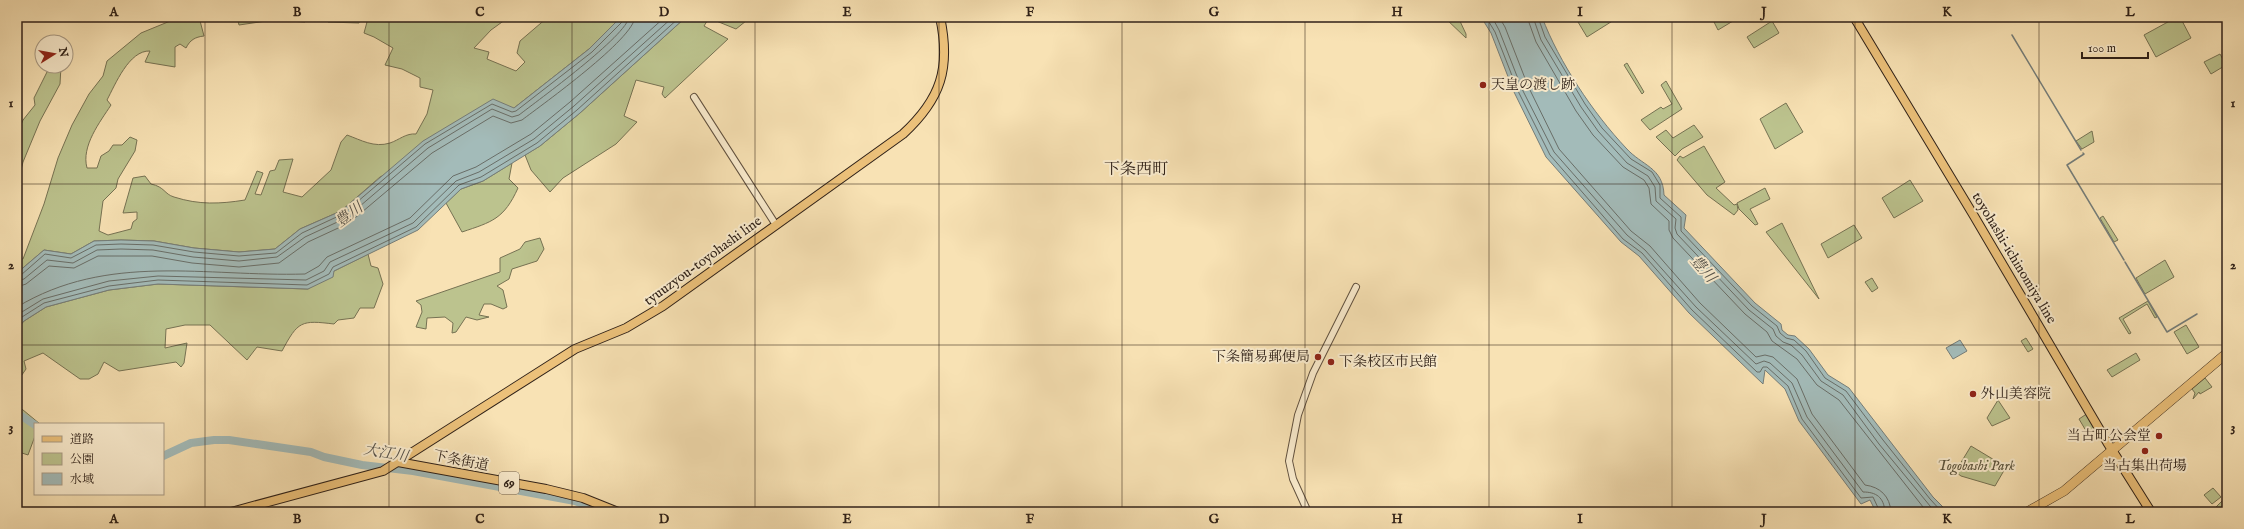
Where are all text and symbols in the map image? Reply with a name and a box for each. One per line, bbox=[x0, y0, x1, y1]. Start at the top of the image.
text: A bbox=[109, 4, 120, 21]
text: B bbox=[293, 4, 302, 21]
text: C bbox=[475, 4, 485, 21]
text: D bbox=[659, 4, 670, 21]
text: E bbox=[842, 4, 852, 21]
text: F bbox=[1026, 4, 1035, 21]
text: G bbox=[1209, 4, 1220, 21]
text: H bbox=[1391, 4, 1403, 21]
text: I bbox=[1577, 4, 1583, 21]
text: J bbox=[1759, 4, 1767, 21]
text: K bbox=[1942, 4, 1952, 21]
text: L bbox=[2124, 4, 2135, 21]
north arrow bbox=[34, 34, 74, 74]
scale bar bbox=[2082, 34, 2148, 60]
text: 100 m bbox=[2088, 41, 2116, 56]
text: N bbox=[55, 45, 71, 59]
place label: 天皇の渡し跡 bbox=[1491, 76, 1575, 94]
marker: 天皇の渡し跡 bbox=[1478, 80, 1488, 90]
text: 1 bbox=[9, 95, 14, 112]
text: 1 bbox=[2231, 95, 2236, 112]
district label: 下条西町 bbox=[1104, 160, 1168, 180]
street label: toyohashi-ichinomiya line bbox=[1968, 189, 2061, 327]
water label: 豊川 bbox=[331, 197, 368, 232]
street label: tyuuzyou-toyohashi line bbox=[641, 212, 766, 310]
water label: 豊川 bbox=[1686, 251, 1721, 288]
text: 2 bbox=[8, 257, 14, 274]
text: 2 bbox=[2230, 257, 2236, 274]
place label: 下条簡易郵便局 bbox=[1212, 348, 1310, 366]
marker: 下条簡易郵便局 bbox=[1313, 352, 1323, 362]
place label: 下条校区市民館 bbox=[1339, 353, 1437, 371]
marker: 下条校区市民館 bbox=[1326, 357, 1336, 367]
place label: 外山美容院 bbox=[1981, 385, 2051, 403]
marker: 外山美容院 bbox=[1968, 389, 1978, 399]
text: 3 bbox=[9, 419, 14, 436]
text: 3 bbox=[2231, 419, 2236, 436]
legend bbox=[34, 423, 164, 495]
place label: 当古町公会堂 bbox=[2067, 427, 2151, 445]
marker: 当古町公会堂 bbox=[2154, 431, 2164, 441]
text: 道路 bbox=[70, 432, 94, 447]
water label: 大江川 bbox=[362, 440, 412, 467]
marker: 当古集出荷場 bbox=[2140, 446, 2150, 456]
street label: 下条街道 bbox=[432, 447, 490, 475]
text: 公園 bbox=[70, 452, 94, 467]
park label: Togobashi Park bbox=[1937, 457, 2015, 476]
place label: 当古集出荷場 bbox=[2103, 457, 2187, 475]
text: 水域 bbox=[70, 472, 94, 487]
road number: 69 bbox=[499, 472, 519, 494]
text: A bbox=[109, 511, 120, 528]
text: B bbox=[293, 511, 302, 528]
text: C bbox=[475, 511, 485, 528]
text: D bbox=[659, 511, 670, 528]
text: E bbox=[842, 511, 852, 528]
text: F bbox=[1026, 511, 1035, 528]
text: G bbox=[1209, 511, 1220, 528]
text: H bbox=[1391, 511, 1403, 528]
text: I bbox=[1577, 511, 1583, 528]
text: J bbox=[1759, 511, 1767, 528]
text: K bbox=[1942, 511, 1952, 528]
text: L bbox=[2124, 511, 2135, 528]

